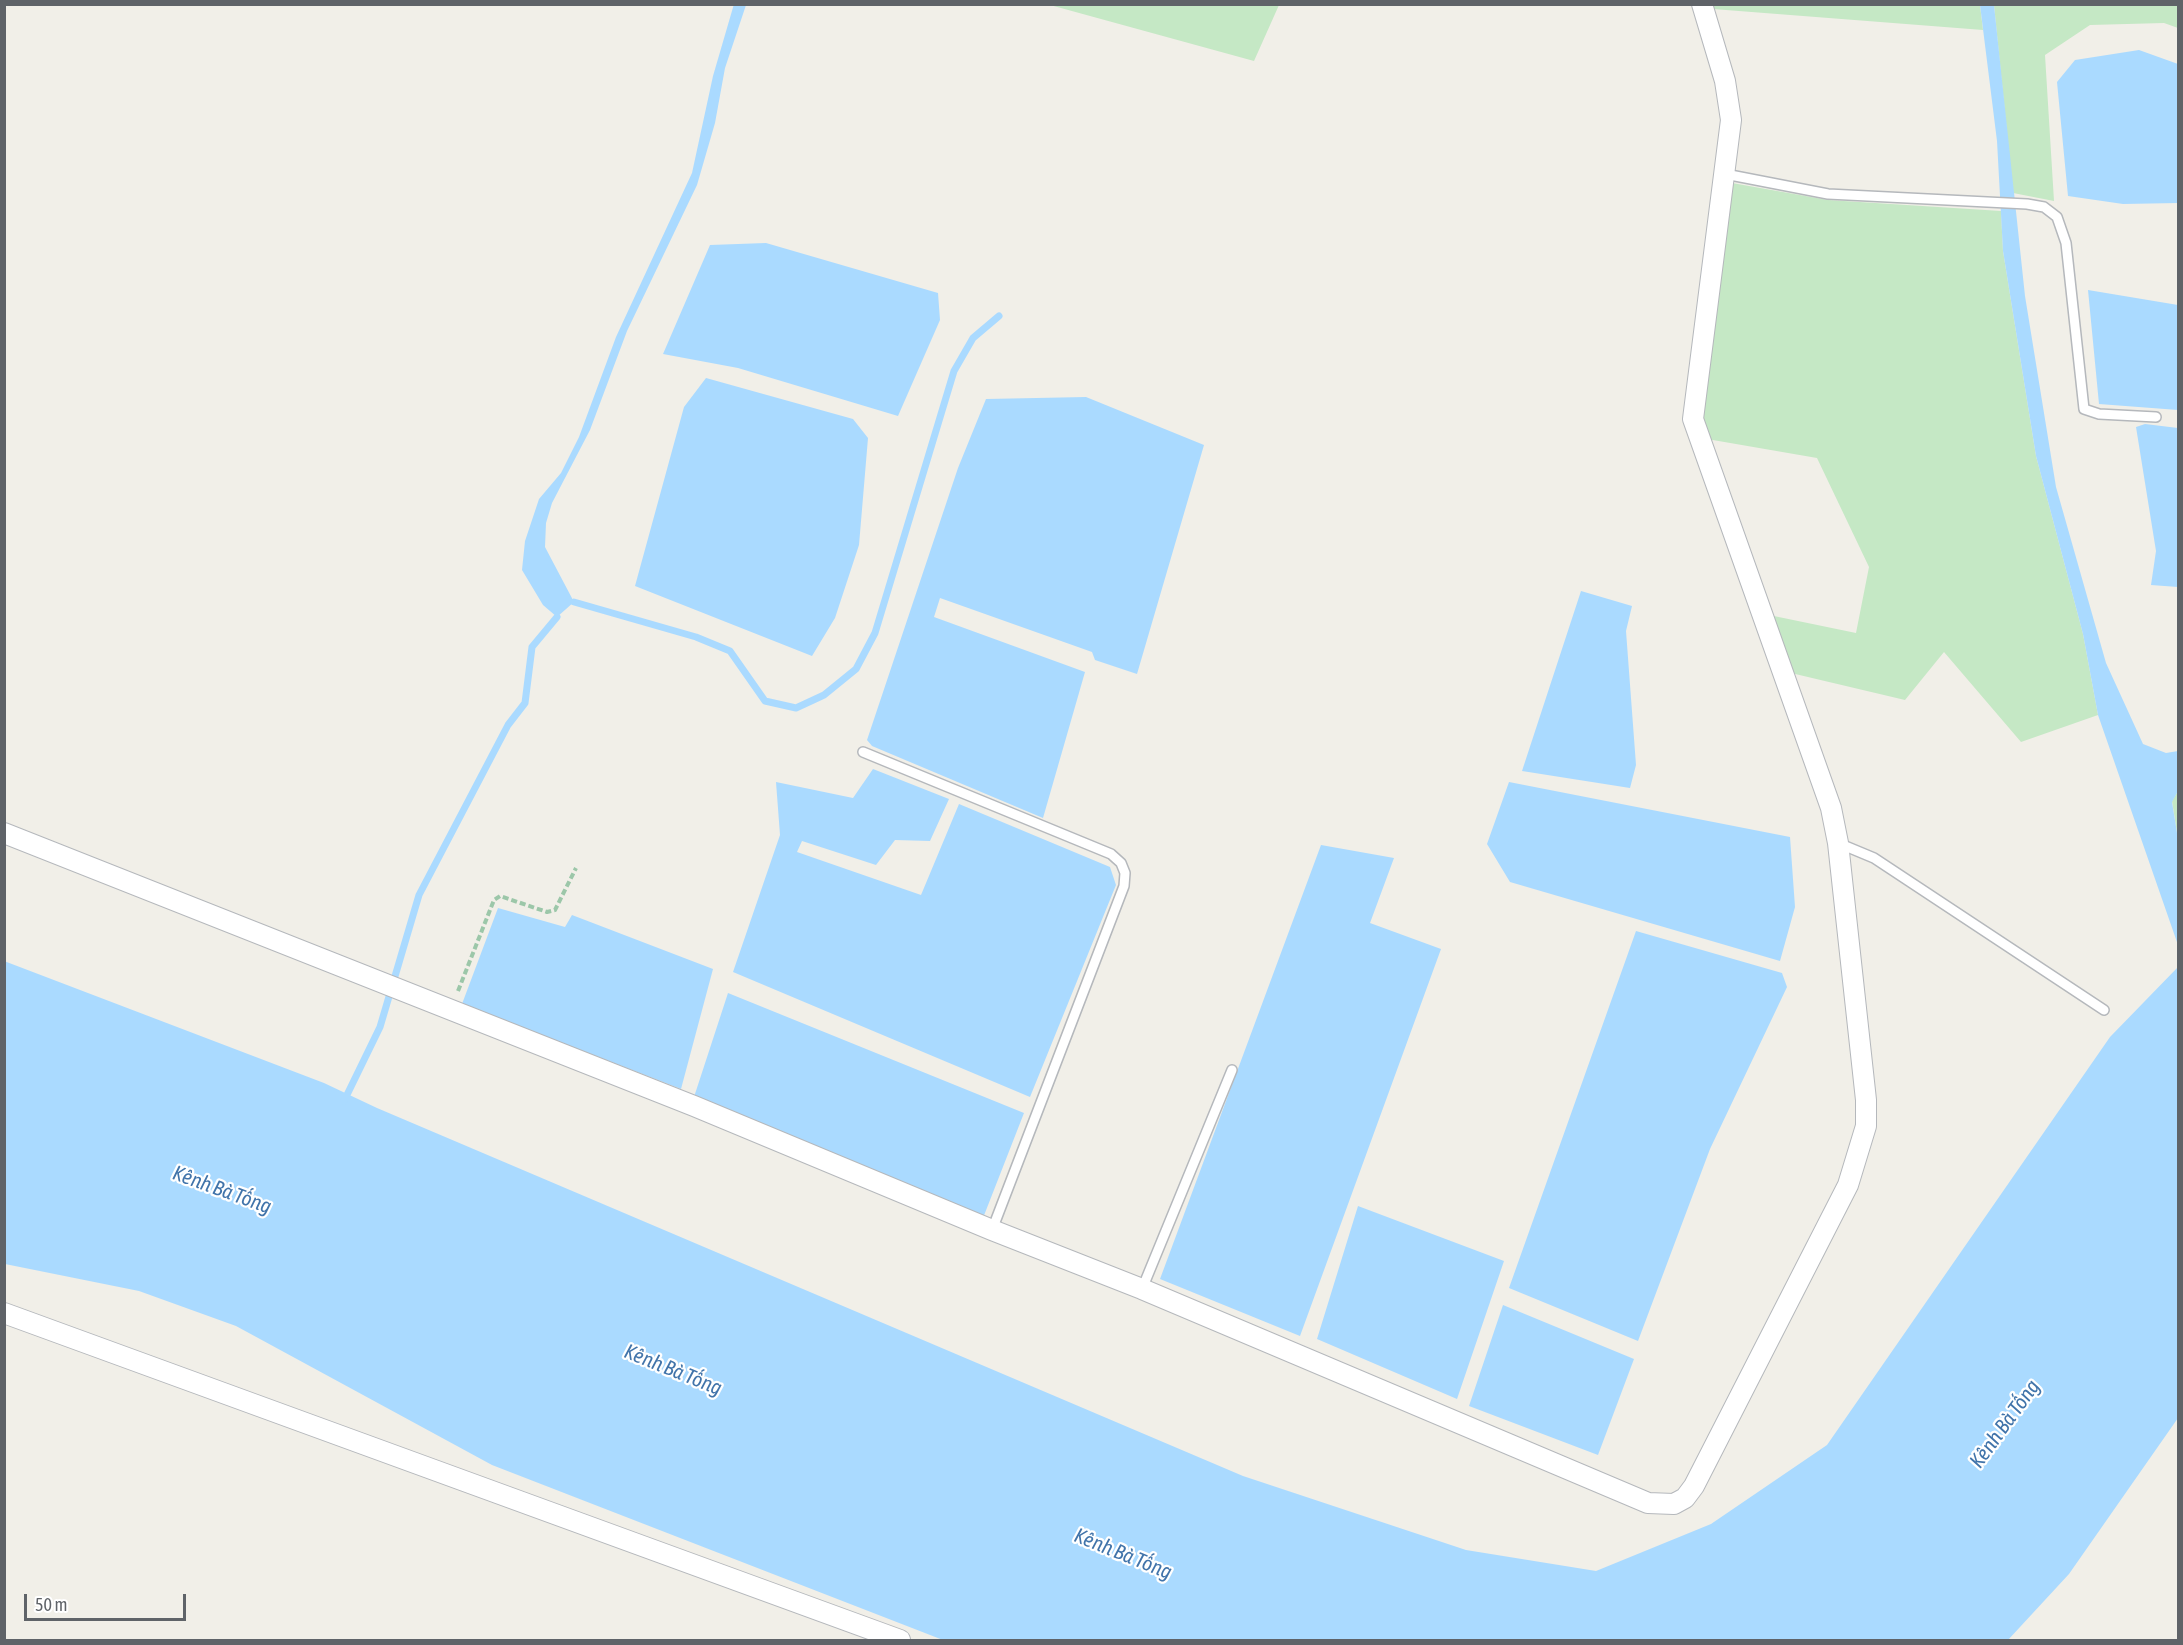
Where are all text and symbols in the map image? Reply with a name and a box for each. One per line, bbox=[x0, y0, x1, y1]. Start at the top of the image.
water label: Kênh Bà Tống bbox=[169, 1161, 275, 1219]
water label: Kênh Bà Tống bbox=[620, 1339, 726, 1401]
water label: Kênh Bà Tống bbox=[1964, 1375, 2046, 1473]
water label: Kênh Bà Tống bbox=[1070, 1523, 1176, 1585]
scale bar bbox=[27, 1582, 189, 1620]
text: 50 m bbox=[35, 1594, 67, 1615]

